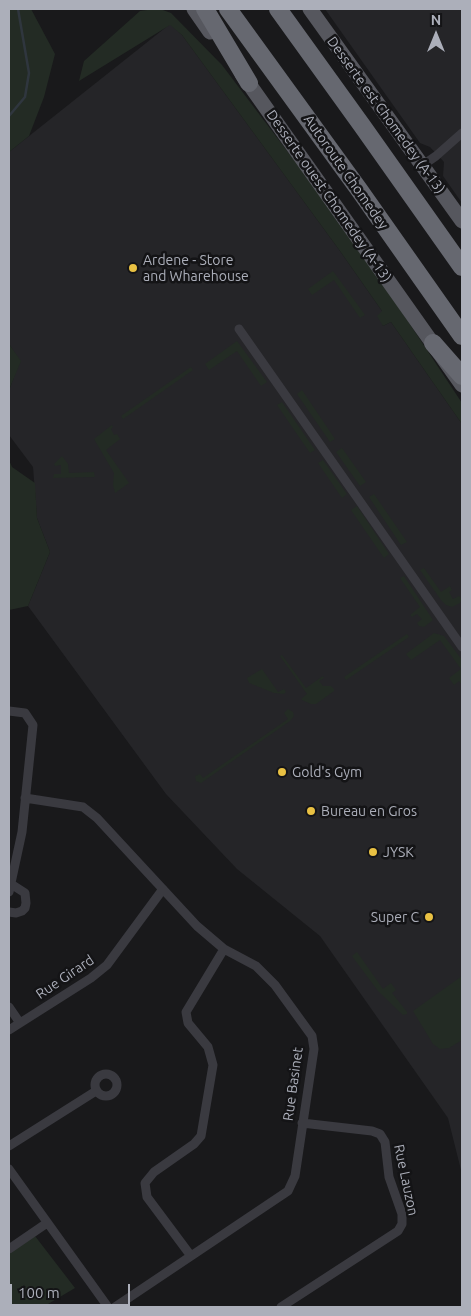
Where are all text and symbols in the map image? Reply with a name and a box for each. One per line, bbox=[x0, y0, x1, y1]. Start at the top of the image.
north arrow bbox=[411, 10, 461, 60]
text: N bbox=[431, 12, 441, 28]
street label: Desserte est Chomedey (A-13) bbox=[323, 33, 449, 197]
street label: Desserte ouest Chomedey (A-13) bbox=[263, 107, 395, 285]
street label: Autoroute Chomedey bbox=[300, 112, 392, 232]
place label: Ardene - Store and Wharehouse bbox=[143, 252, 249, 284]
marker: Ardene - Store and Wharehouse bbox=[127, 262, 139, 274]
place label: Gold's Gym bbox=[292, 764, 362, 780]
marker: Gold's Gym bbox=[276, 766, 288, 778]
place label: Bureau en Gros bbox=[321, 803, 417, 819]
marker: Bureau en Gros bbox=[305, 805, 317, 817]
place label: JYSK bbox=[383, 844, 414, 860]
marker: JYSK bbox=[367, 846, 379, 858]
place label: Super C bbox=[371, 909, 419, 925]
marker: Super C bbox=[423, 911, 435, 923]
street label: Rue Girard bbox=[33, 951, 97, 1003]
street label: Rue Basinet bbox=[280, 1046, 306, 1122]
street label: Rue Lauzon bbox=[390, 1143, 422, 1217]
scale bar bbox=[12, 1274, 132, 1306]
text: 100 m bbox=[18, 1284, 60, 1301]

